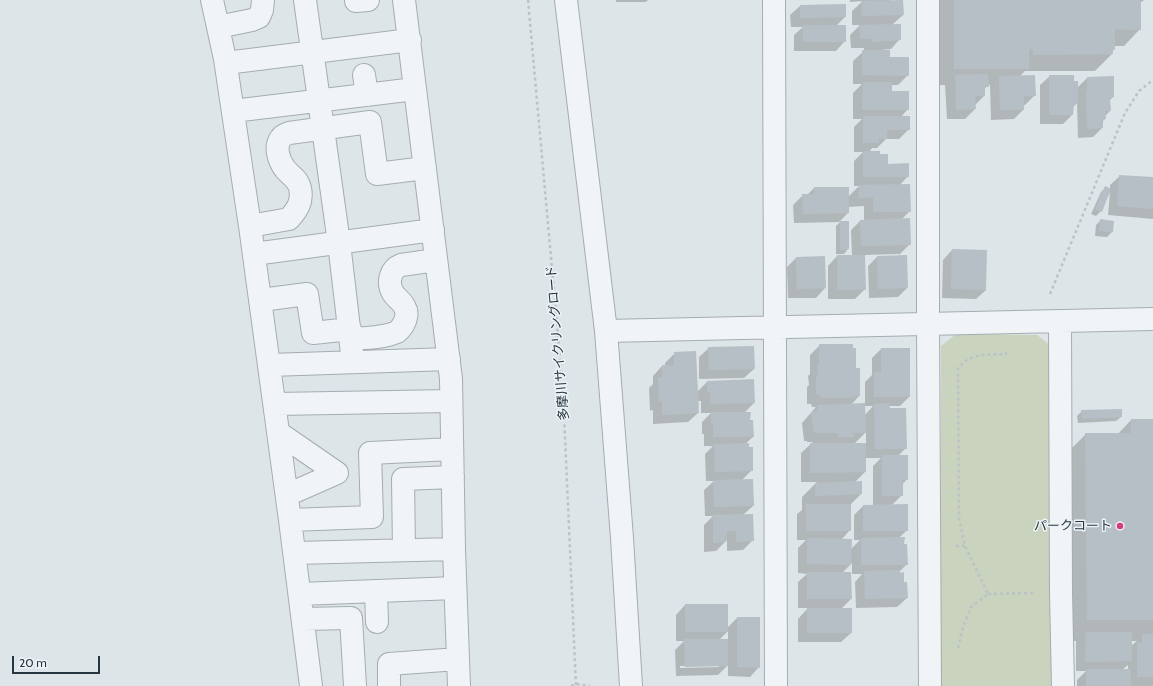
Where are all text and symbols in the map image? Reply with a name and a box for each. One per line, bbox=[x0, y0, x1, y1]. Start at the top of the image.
street label: 多摩川サイクリングロード bbox=[543, 265, 573, 421]
place label: パークコート bbox=[1034, 518, 1112, 534]
marker: パークコート bbox=[1115, 521, 1125, 531]
scale bar bbox=[14, 648, 102, 674]
text: 20 m bbox=[19, 655, 47, 670]

